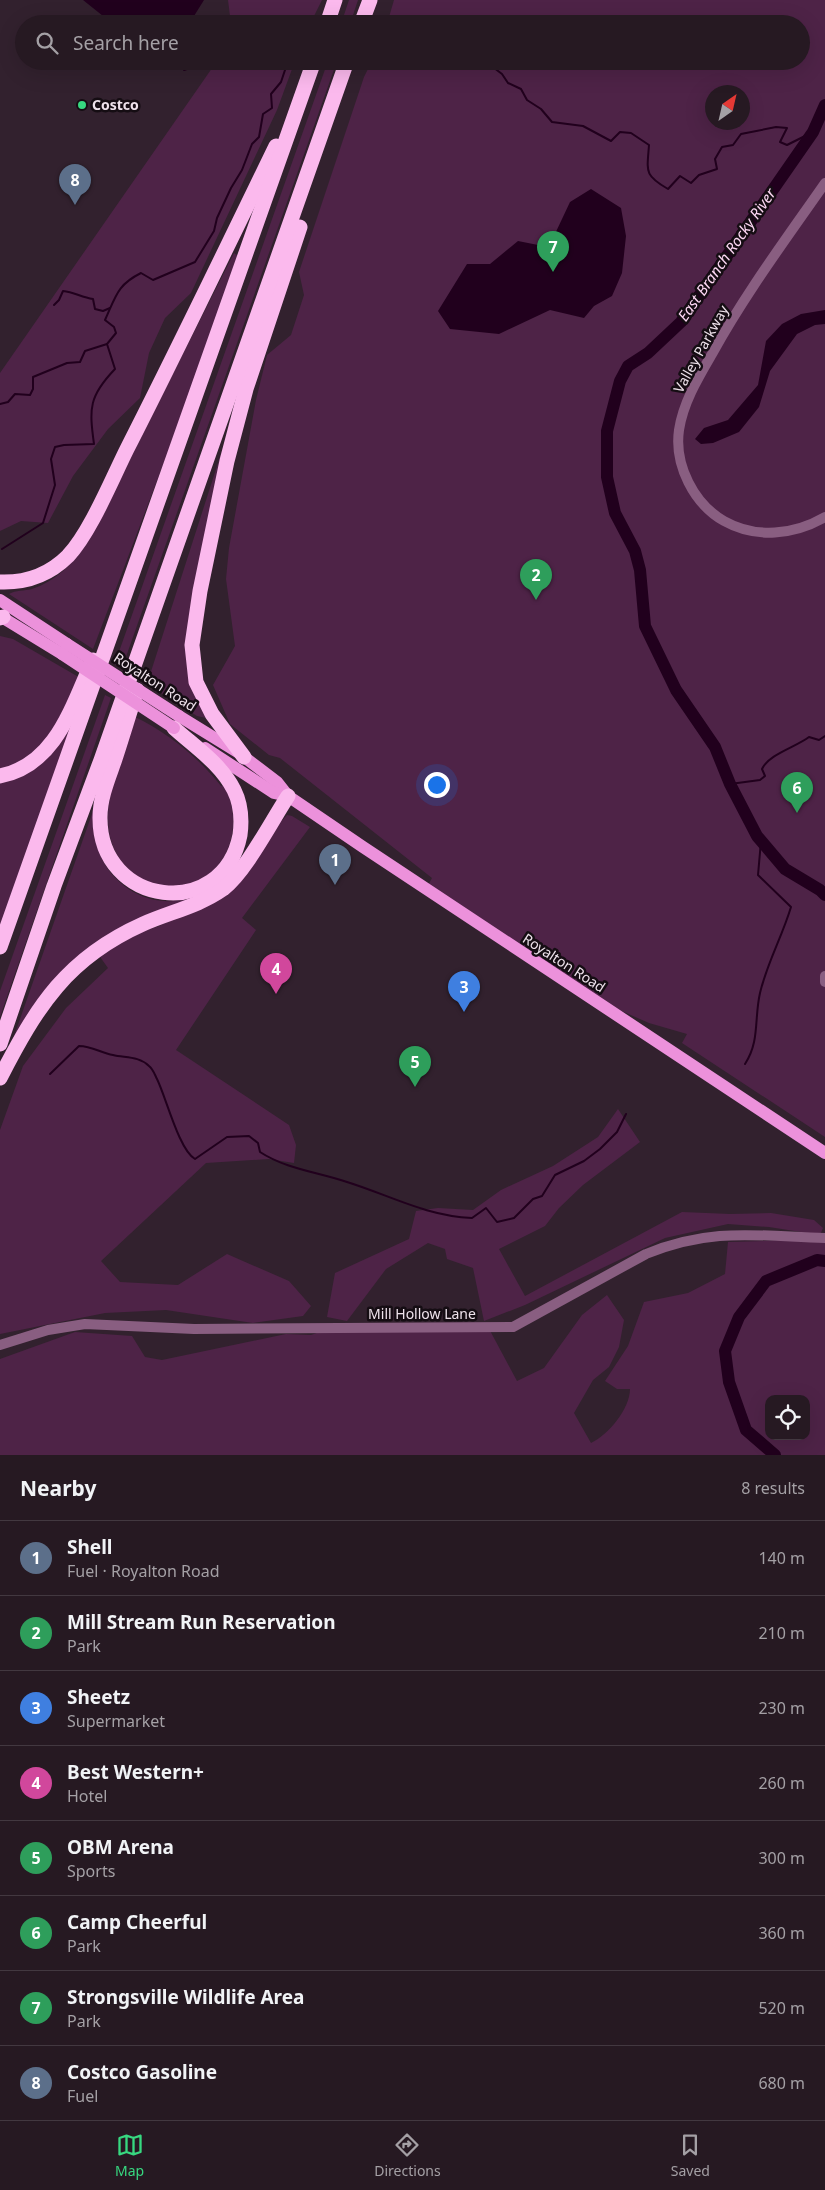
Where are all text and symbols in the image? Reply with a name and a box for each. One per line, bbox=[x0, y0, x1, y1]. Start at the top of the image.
search box bbox=[15, 15, 810, 70]
icon: search bbox=[33, 29, 61, 57]
text: Search here bbox=[73, 30, 179, 56]
north arrow bbox=[705, 85, 750, 130]
place label: Costco bbox=[92, 95, 139, 114]
marker: Costco bbox=[76, 99, 88, 111]
pin: 8 bbox=[59, 164, 91, 205]
water label: East Branch Rocky River bbox=[673, 183, 780, 325]
pin: 7 bbox=[537, 231, 569, 272]
street label: Valley Parkway bbox=[669, 301, 733, 396]
pin: 2 bbox=[520, 559, 552, 600]
street label: Royalton Road bbox=[110, 648, 200, 715]
your location bbox=[424, 772, 450, 798]
pin: 6 bbox=[781, 772, 813, 813]
pin: 1 bbox=[319, 844, 351, 885]
street label: Royalton Road bbox=[519, 929, 609, 996]
pin: 4 bbox=[260, 953, 292, 994]
pin: 3 bbox=[448, 971, 480, 1012]
pin: 5 bbox=[399, 1046, 431, 1087]
street label: Mill Hollow Lane bbox=[368, 1304, 476, 1323]
map controls bbox=[765, 1395, 810, 1440]
button: locate bbox=[765, 1395, 810, 1440]
text: Nearby bbox=[20, 1474, 96, 1502]
text: 8 results bbox=[741, 1477, 805, 1499]
text: Shell bbox=[67, 1534, 113, 1560]
text: 1 bbox=[31, 1547, 41, 1569]
text: 140 m bbox=[758, 1547, 805, 1569]
text: Fuel · Royalton Road bbox=[67, 1560, 219, 1582]
text: Mill Stream Run Reservation bbox=[67, 1609, 336, 1635]
text: 2 bbox=[31, 1622, 41, 1644]
text: 210 m bbox=[758, 1622, 805, 1644]
text: Park bbox=[67, 1635, 101, 1657]
text: Sheetz bbox=[67, 1684, 130, 1710]
text: 3 bbox=[31, 1697, 41, 1719]
text: 230 m bbox=[758, 1697, 805, 1719]
text: Supermarket bbox=[67, 1710, 165, 1732]
text: Best Western+ bbox=[67, 1759, 204, 1785]
text: 4 bbox=[31, 1772, 41, 1794]
text: 260 m bbox=[758, 1772, 805, 1794]
text: Hotel bbox=[67, 1785, 107, 1807]
text: OBM Arena bbox=[67, 1834, 174, 1860]
text: 5 bbox=[31, 1847, 41, 1869]
text: 300 m bbox=[758, 1847, 805, 1869]
text: Sports bbox=[67, 1860, 115, 1882]
text: Camp Cheerful bbox=[67, 1909, 207, 1935]
text: 6 bbox=[31, 1922, 41, 1944]
text: 360 m bbox=[758, 1922, 805, 1944]
text: Park bbox=[67, 1935, 101, 1957]
text: Strongsville Wildlife Area bbox=[67, 1984, 304, 2010]
text: 7 bbox=[31, 1997, 41, 2019]
text: 520 m bbox=[758, 1997, 805, 2019]
text: Park bbox=[67, 2010, 101, 2032]
text: Costco Gasoline bbox=[67, 2059, 217, 2085]
text: 8 bbox=[31, 2072, 41, 2094]
text: 680 m bbox=[758, 2072, 805, 2094]
text: Fuel bbox=[67, 2085, 98, 2107]
tab: Map bbox=[115, 2131, 144, 2180]
tab: Directions bbox=[374, 2131, 441, 2180]
tab: Saved bbox=[671, 2131, 710, 2180]

